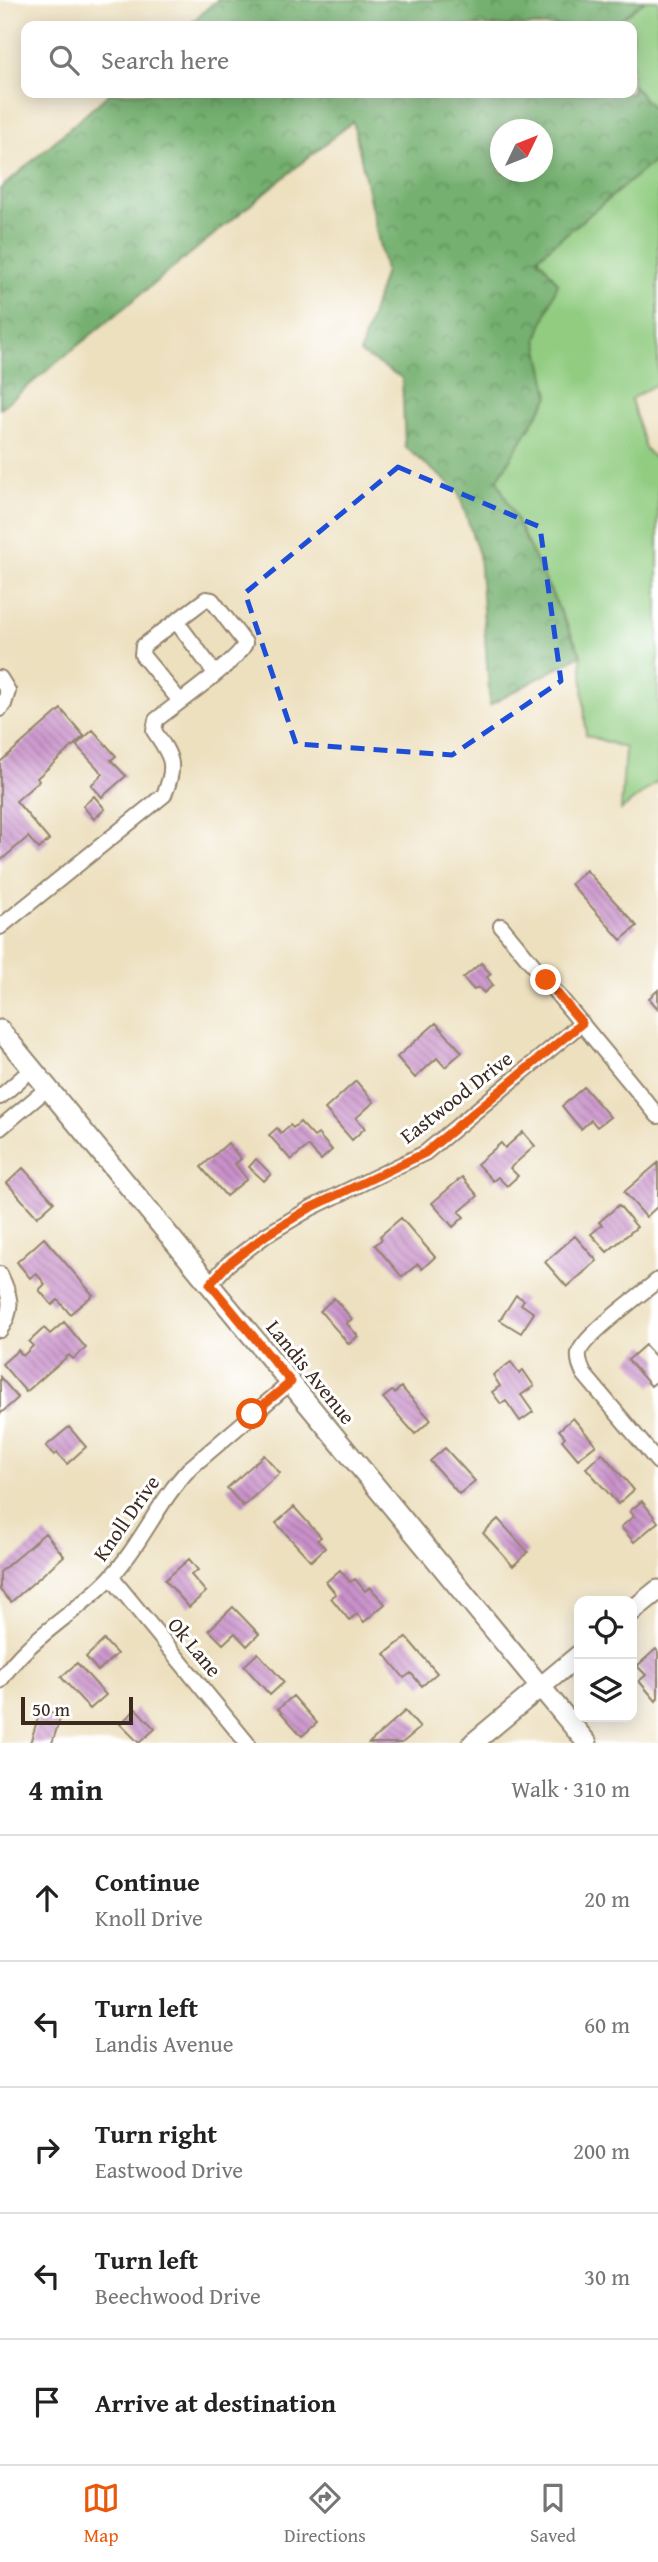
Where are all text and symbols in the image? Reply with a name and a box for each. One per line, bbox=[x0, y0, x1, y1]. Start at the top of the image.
search box bbox=[21, 21, 637, 98]
text: Search here bbox=[101, 40, 229, 79]
icon: search bbox=[45, 41, 83, 79]
north arrow bbox=[490, 119, 553, 182]
route end bbox=[530, 964, 561, 995]
street label: Eastwood Drive bbox=[393, 1043, 519, 1151]
street label: Landis Avenue bbox=[259, 1313, 363, 1431]
route start bbox=[236, 1398, 267, 1429]
street label: Knoll Drive bbox=[85, 1469, 167, 1567]
map controls bbox=[574, 1596, 637, 1722]
button: locate bbox=[574, 1596, 637, 1659]
street label: Ok Lane bbox=[161, 1610, 229, 1684]
button: layers bbox=[574, 1659, 637, 1722]
scale bar bbox=[21, 1694, 133, 1726]
text: 50 m bbox=[32, 1695, 70, 1723]
text: 4 min bbox=[28, 1767, 103, 1811]
text: Walk · 310 m bbox=[511, 1772, 630, 1805]
text: Continue bbox=[95, 1862, 200, 1901]
icon: ahead bbox=[28, 1879, 66, 1917]
text: 20 m bbox=[584, 1882, 630, 1915]
text: Knoll Drive bbox=[95, 1901, 203, 1934]
text: Turn left bbox=[95, 1988, 198, 2027]
icon: left bbox=[28, 2005, 66, 2043]
text: 60 m bbox=[584, 2008, 630, 2041]
text: Landis Avenue bbox=[95, 2027, 234, 2060]
text: Turn right bbox=[95, 2114, 217, 2153]
icon: right bbox=[28, 2131, 66, 2169]
text: 200 m bbox=[573, 2134, 630, 2167]
text: Eastwood Drive bbox=[95, 2153, 243, 2186]
text: Turn left bbox=[95, 2240, 198, 2279]
icon: left bbox=[28, 2257, 66, 2295]
text: 30 m bbox=[584, 2260, 630, 2293]
text: Beechwood Drive bbox=[95, 2279, 261, 2312]
icon: arrive bbox=[28, 2383, 66, 2421]
text: Arrive at destination bbox=[95, 2383, 336, 2422]
tab: Map bbox=[82, 2479, 120, 2549]
tab: Directions bbox=[284, 2479, 366, 2549]
tab: Saved bbox=[530, 2479, 576, 2549]

